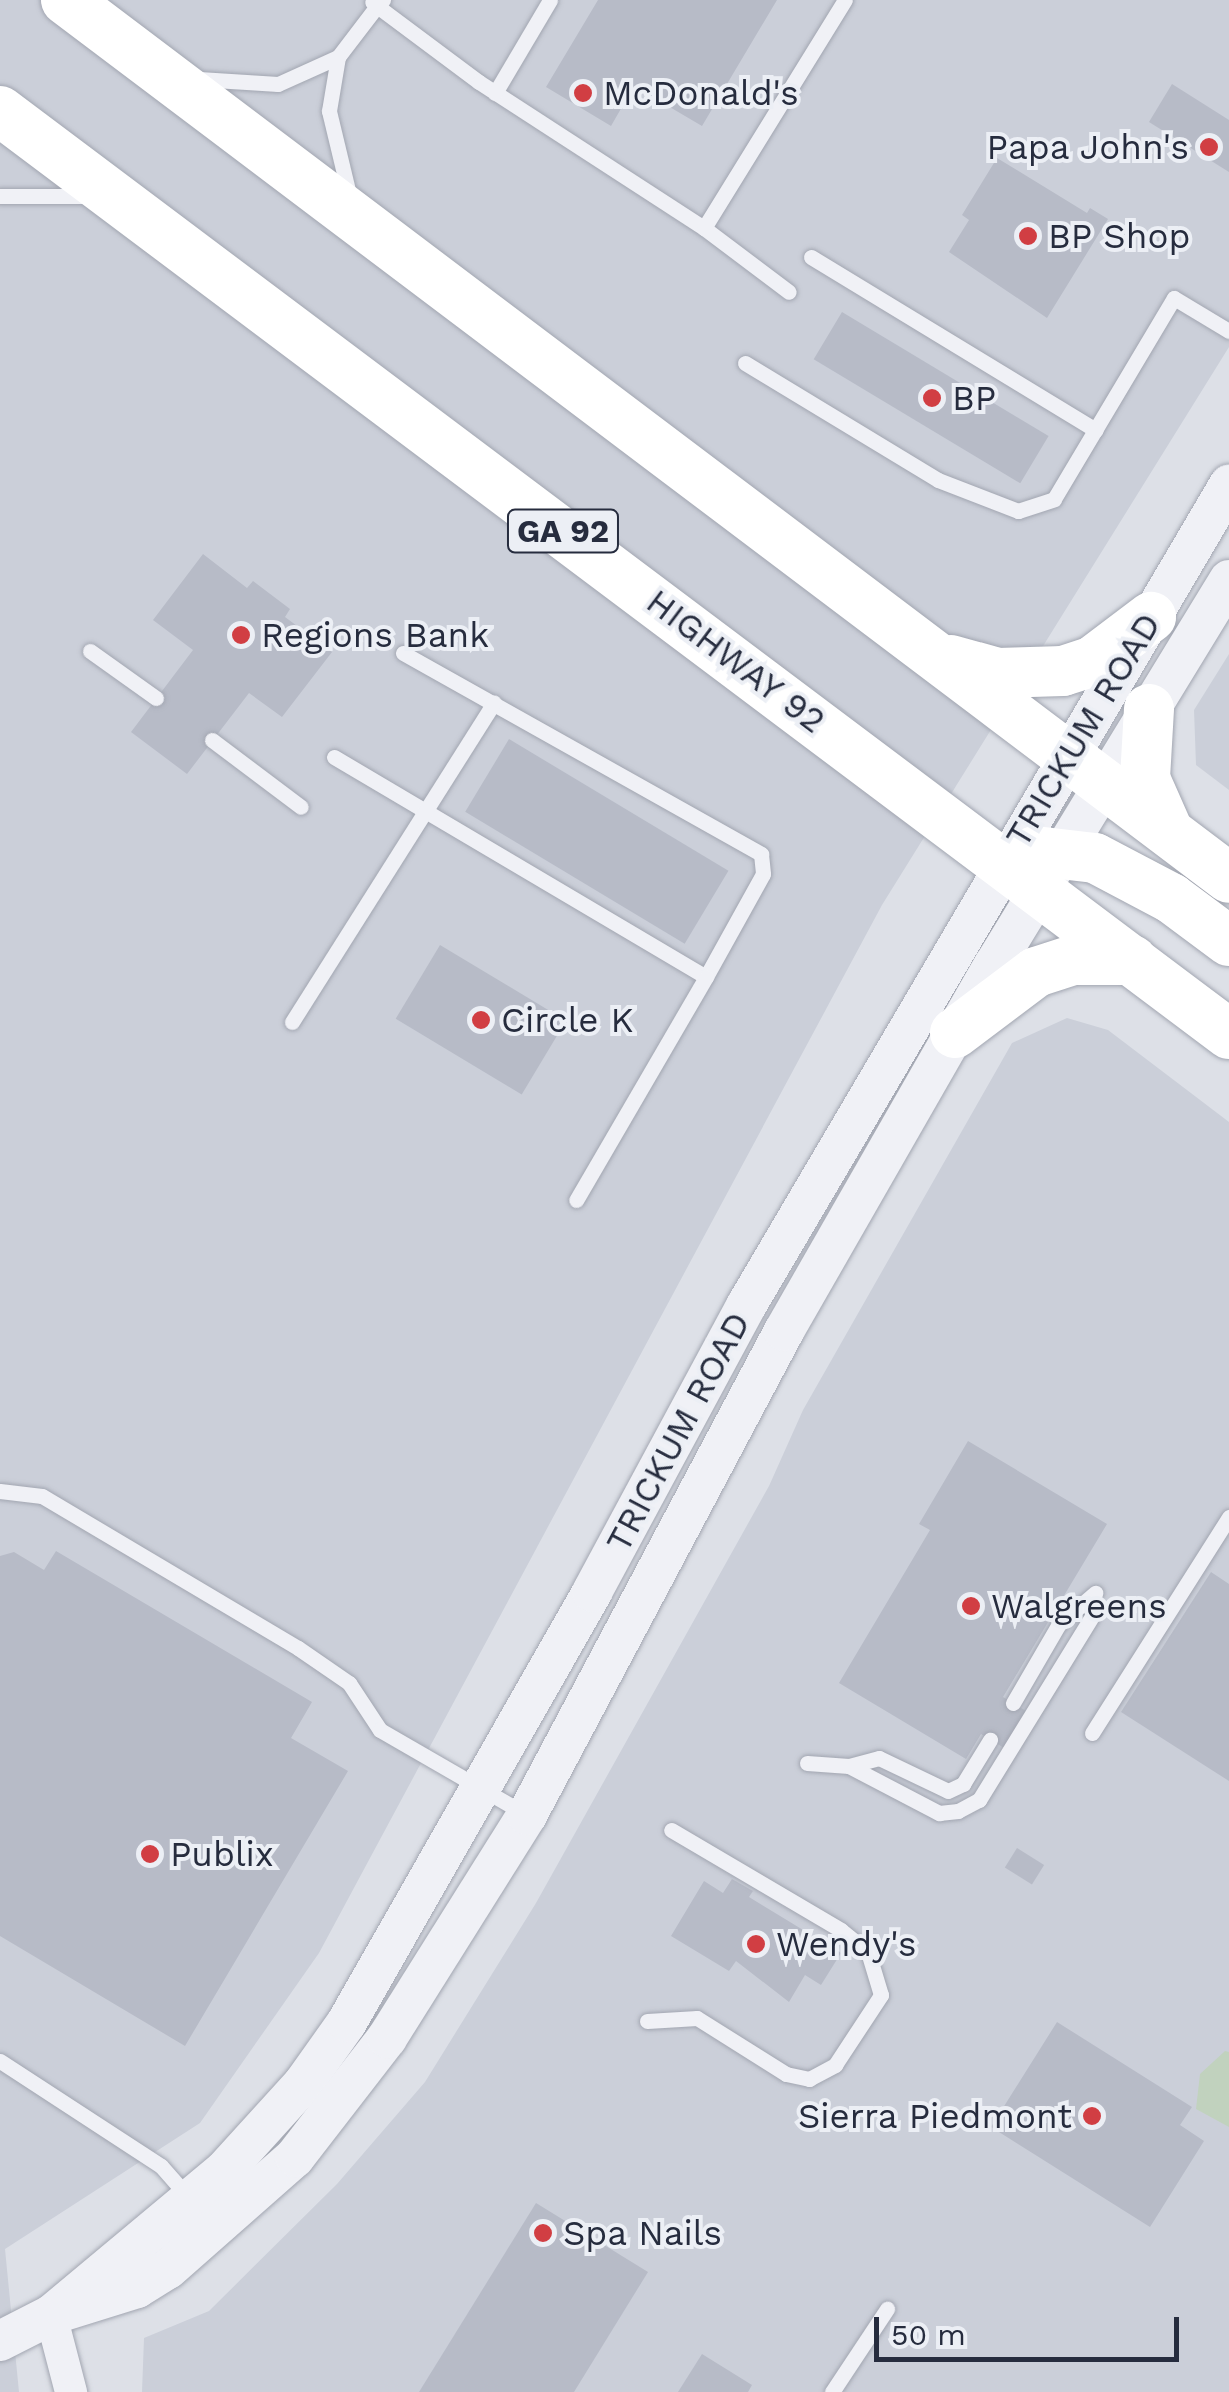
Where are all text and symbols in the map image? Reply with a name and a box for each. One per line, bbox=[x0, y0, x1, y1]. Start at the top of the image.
place label: McDonald's bbox=[603, 72, 799, 114]
marker: McDonald's bbox=[572, 82, 594, 104]
place label: Papa John's bbox=[985, 126, 1189, 168]
marker: Papa John's bbox=[1198, 136, 1220, 158]
place label: BP Shop bbox=[1048, 215, 1191, 257]
marker: BP Shop bbox=[1017, 225, 1039, 247]
place label: BP bbox=[952, 377, 996, 419]
marker: BP bbox=[921, 387, 943, 409]
road number: GA 92 bbox=[506, 504, 620, 558]
street label: HIGHWAY 92 bbox=[638, 580, 834, 742]
street label: TRICKUM ROAD bbox=[997, 606, 1169, 854]
place label: Regions Bank bbox=[261, 614, 489, 656]
marker: Regions Bank bbox=[230, 624, 252, 646]
place label: Circle K bbox=[501, 999, 633, 1041]
marker: Circle K bbox=[470, 1009, 492, 1031]
street label: TRICKUM ROAD bbox=[597, 1305, 759, 1559]
place label: Walgreens bbox=[991, 1585, 1167, 1627]
marker: Walgreens bbox=[960, 1595, 982, 1617]
place label: Publix bbox=[170, 1833, 274, 1875]
marker: Publix bbox=[139, 1843, 161, 1865]
place label: Wendy's bbox=[776, 1923, 916, 1965]
marker: Wendy's bbox=[745, 1933, 767, 1955]
place label: Sierra Piedmont bbox=[797, 2095, 1072, 2137]
marker: Sierra Piedmont bbox=[1081, 2105, 1103, 2127]
place label: Spa Nails bbox=[563, 2212, 723, 2254]
marker: Spa Nails bbox=[532, 2222, 554, 2244]
scale bar bbox=[879, 2297, 1184, 2359]
text: 50 m bbox=[891, 2317, 966, 2352]

